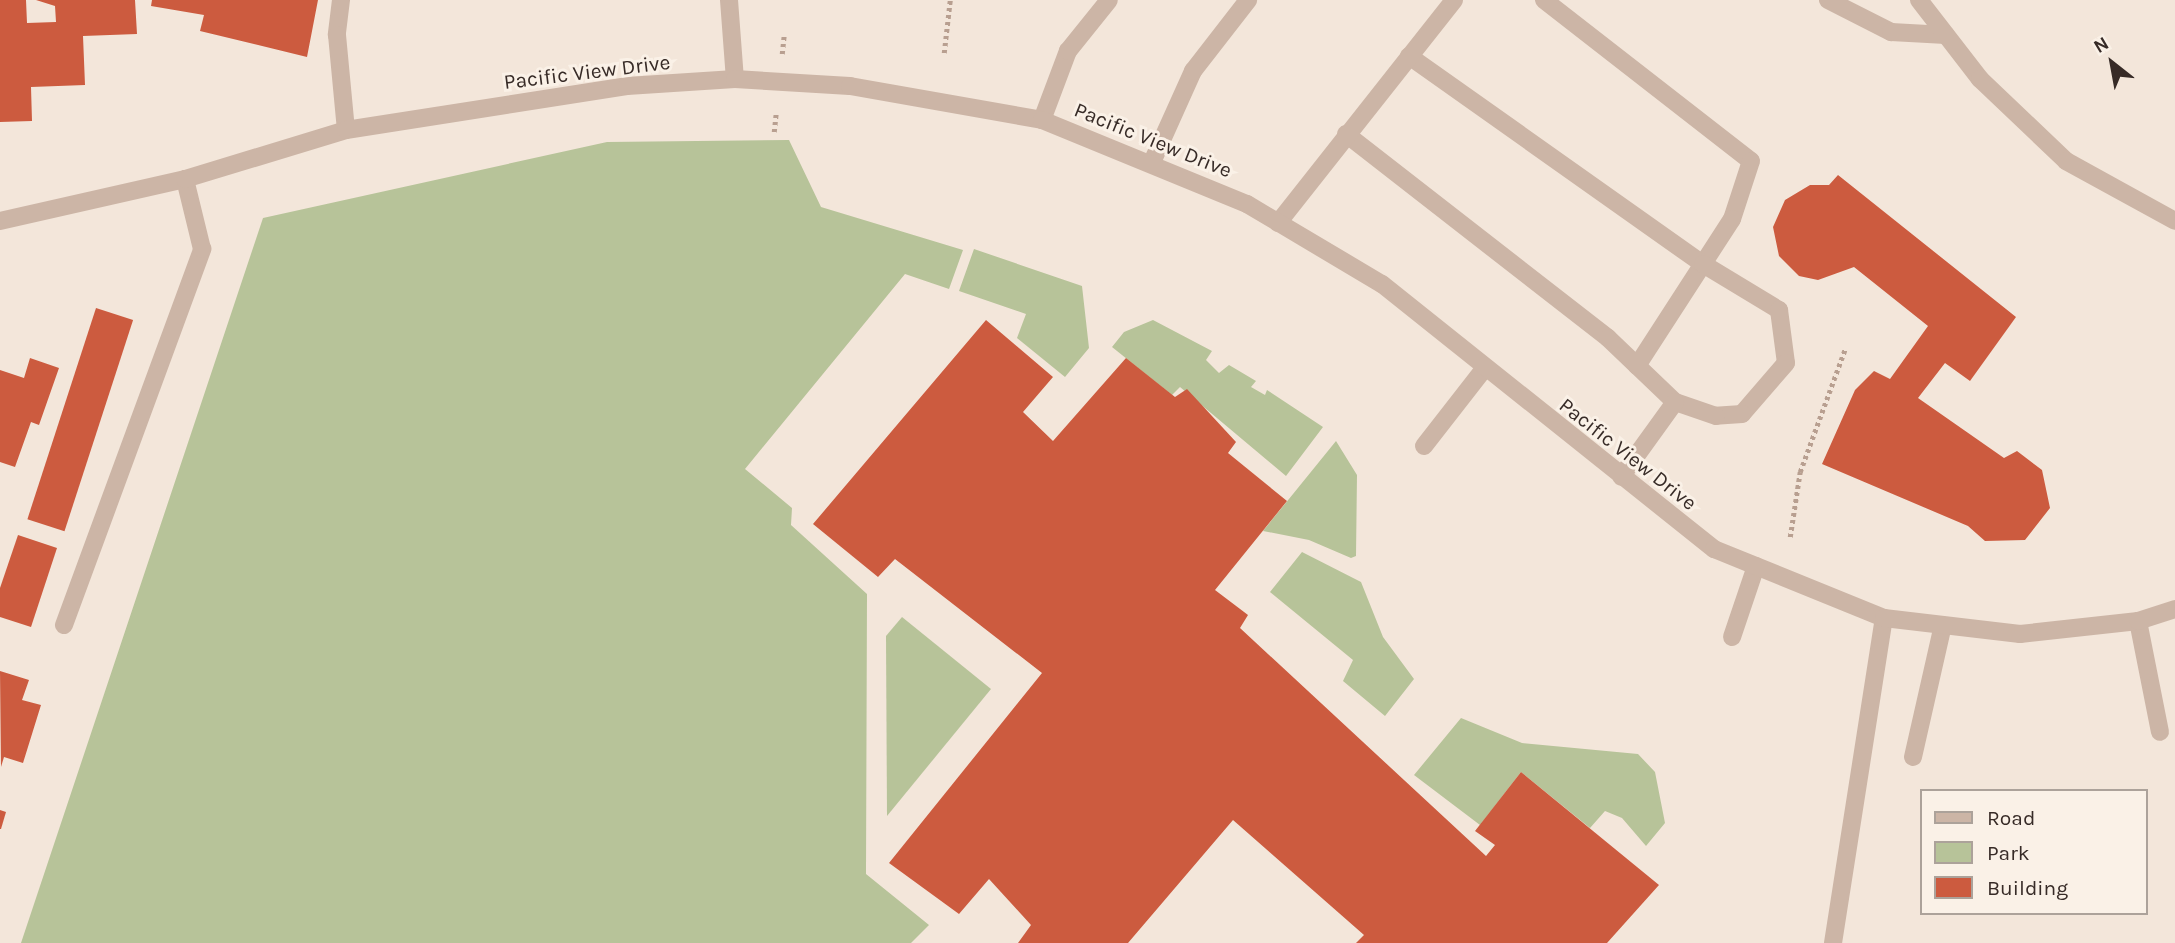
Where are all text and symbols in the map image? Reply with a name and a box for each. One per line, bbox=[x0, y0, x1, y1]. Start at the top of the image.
north arrow bbox=[2077, 28, 2147, 98]
text: N bbox=[2090, 32, 2113, 58]
street label: Pacific View Drive bbox=[502, 49, 672, 95]
street label: Pacific View Drive bbox=[1071, 97, 1235, 183]
street label: Pacific View Drive bbox=[1554, 392, 1702, 516]
legend bbox=[1920, 789, 2147, 915]
text: Road bbox=[1987, 806, 2035, 830]
text: Park bbox=[1987, 841, 2030, 865]
text: Building bbox=[1987, 876, 2068, 900]

